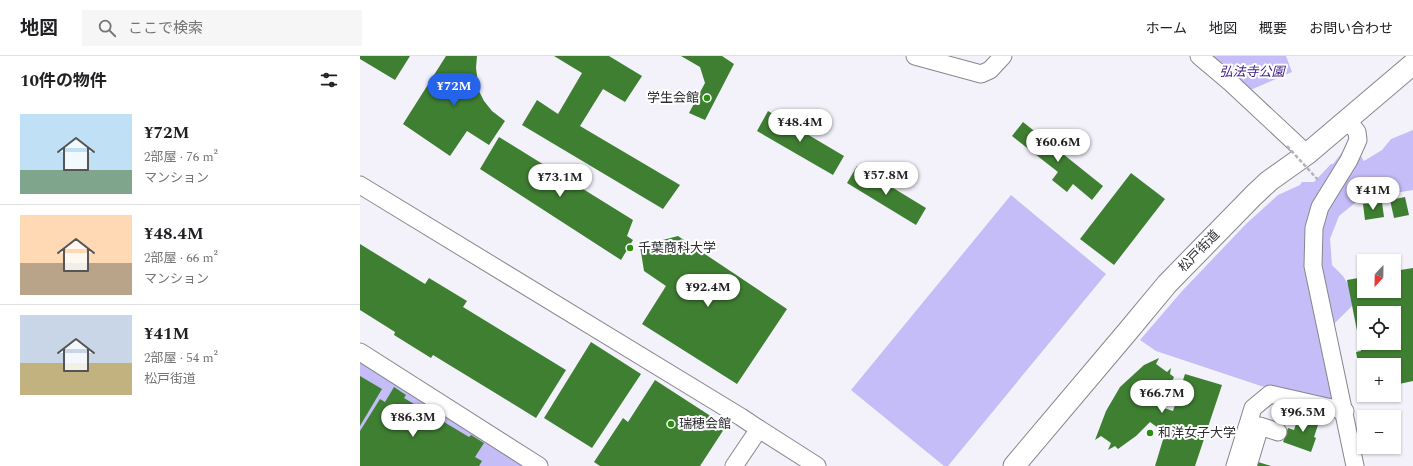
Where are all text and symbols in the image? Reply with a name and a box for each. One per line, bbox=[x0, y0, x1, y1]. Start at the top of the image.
search box bbox=[82, 10, 362, 46]
text: 地図 bbox=[20, 14, 58, 43]
icon: search bbox=[96, 17, 118, 39]
text: ここで検索 bbox=[128, 17, 203, 40]
text: ホーム bbox=[1145, 18, 1187, 39]
text: 地図 bbox=[1209, 18, 1237, 39]
text: 概要 bbox=[1259, 18, 1287, 39]
text: お問い合わせ bbox=[1309, 18, 1393, 39]
park label: 弘法寺公園 bbox=[1219, 62, 1286, 82]
text: 10件の物件 bbox=[20, 68, 107, 94]
icon: filters bbox=[318, 69, 340, 91]
pin: ¥72M bbox=[430, 73, 478, 107]
text: ¥72M bbox=[437, 76, 471, 96]
place label: 学生会館 bbox=[647, 88, 699, 108]
marker: 学生会館 bbox=[702, 93, 712, 103]
pin: ¥48.4M bbox=[767, 109, 833, 143]
text: ¥48.4M bbox=[777, 112, 823, 132]
text: ¥72M bbox=[144, 120, 190, 146]
pin: ¥60.6M bbox=[1025, 129, 1091, 163]
icon: home bbox=[52, 130, 100, 178]
text: ¥60.6M bbox=[1035, 132, 1081, 152]
text: 2部屋 · 76 m² bbox=[144, 147, 218, 167]
pin: ¥57.8M bbox=[853, 162, 919, 196]
pin: ¥73.1M bbox=[527, 164, 593, 198]
text: ¥57.8M bbox=[863, 165, 909, 185]
text: ¥73.1M bbox=[537, 167, 583, 187]
text: マンション bbox=[144, 168, 209, 188]
pin: ¥41M bbox=[1349, 177, 1397, 211]
text: ¥41M bbox=[1356, 180, 1390, 200]
text: ¥48.4M bbox=[144, 221, 204, 247]
street label: 松戸街道 bbox=[1174, 225, 1224, 277]
icon: home bbox=[52, 231, 100, 279]
place label: 千葉商科大学 bbox=[638, 238, 716, 258]
marker: 千葉商科大学 bbox=[625, 243, 635, 253]
text: 2部屋 · 66 m² bbox=[144, 248, 218, 268]
north arrow bbox=[1357, 254, 1401, 298]
map controls bbox=[1357, 254, 1401, 454]
text: マンション bbox=[144, 269, 209, 289]
pin: ¥92.4M bbox=[675, 274, 741, 308]
text: ¥92.4M bbox=[685, 277, 731, 297]
button: locate bbox=[1357, 306, 1401, 350]
text: ¥41M bbox=[144, 321, 190, 347]
icon: home bbox=[52, 331, 100, 379]
text: 2部屋 · 54 m² bbox=[144, 348, 218, 368]
button: + bbox=[1357, 358, 1401, 402]
text: 松戸街道 bbox=[144, 369, 196, 389]
pin: ¥66.7M bbox=[1129, 380, 1195, 414]
text: ¥66.7M bbox=[1139, 383, 1185, 403]
pin: ¥96.5M bbox=[1270, 399, 1336, 433]
text: ¥96.5M bbox=[1280, 402, 1326, 422]
pin: ¥86.3M bbox=[380, 404, 446, 438]
text: ¥86.3M bbox=[390, 407, 436, 427]
button: − bbox=[1357, 410, 1401, 454]
place label: 瑞穂会館 bbox=[679, 414, 731, 434]
marker: 瑞穂会館 bbox=[666, 419, 676, 429]
place label: 和洋女子大学 bbox=[1158, 423, 1236, 443]
marker: 和洋女子大学 bbox=[1145, 428, 1155, 438]

